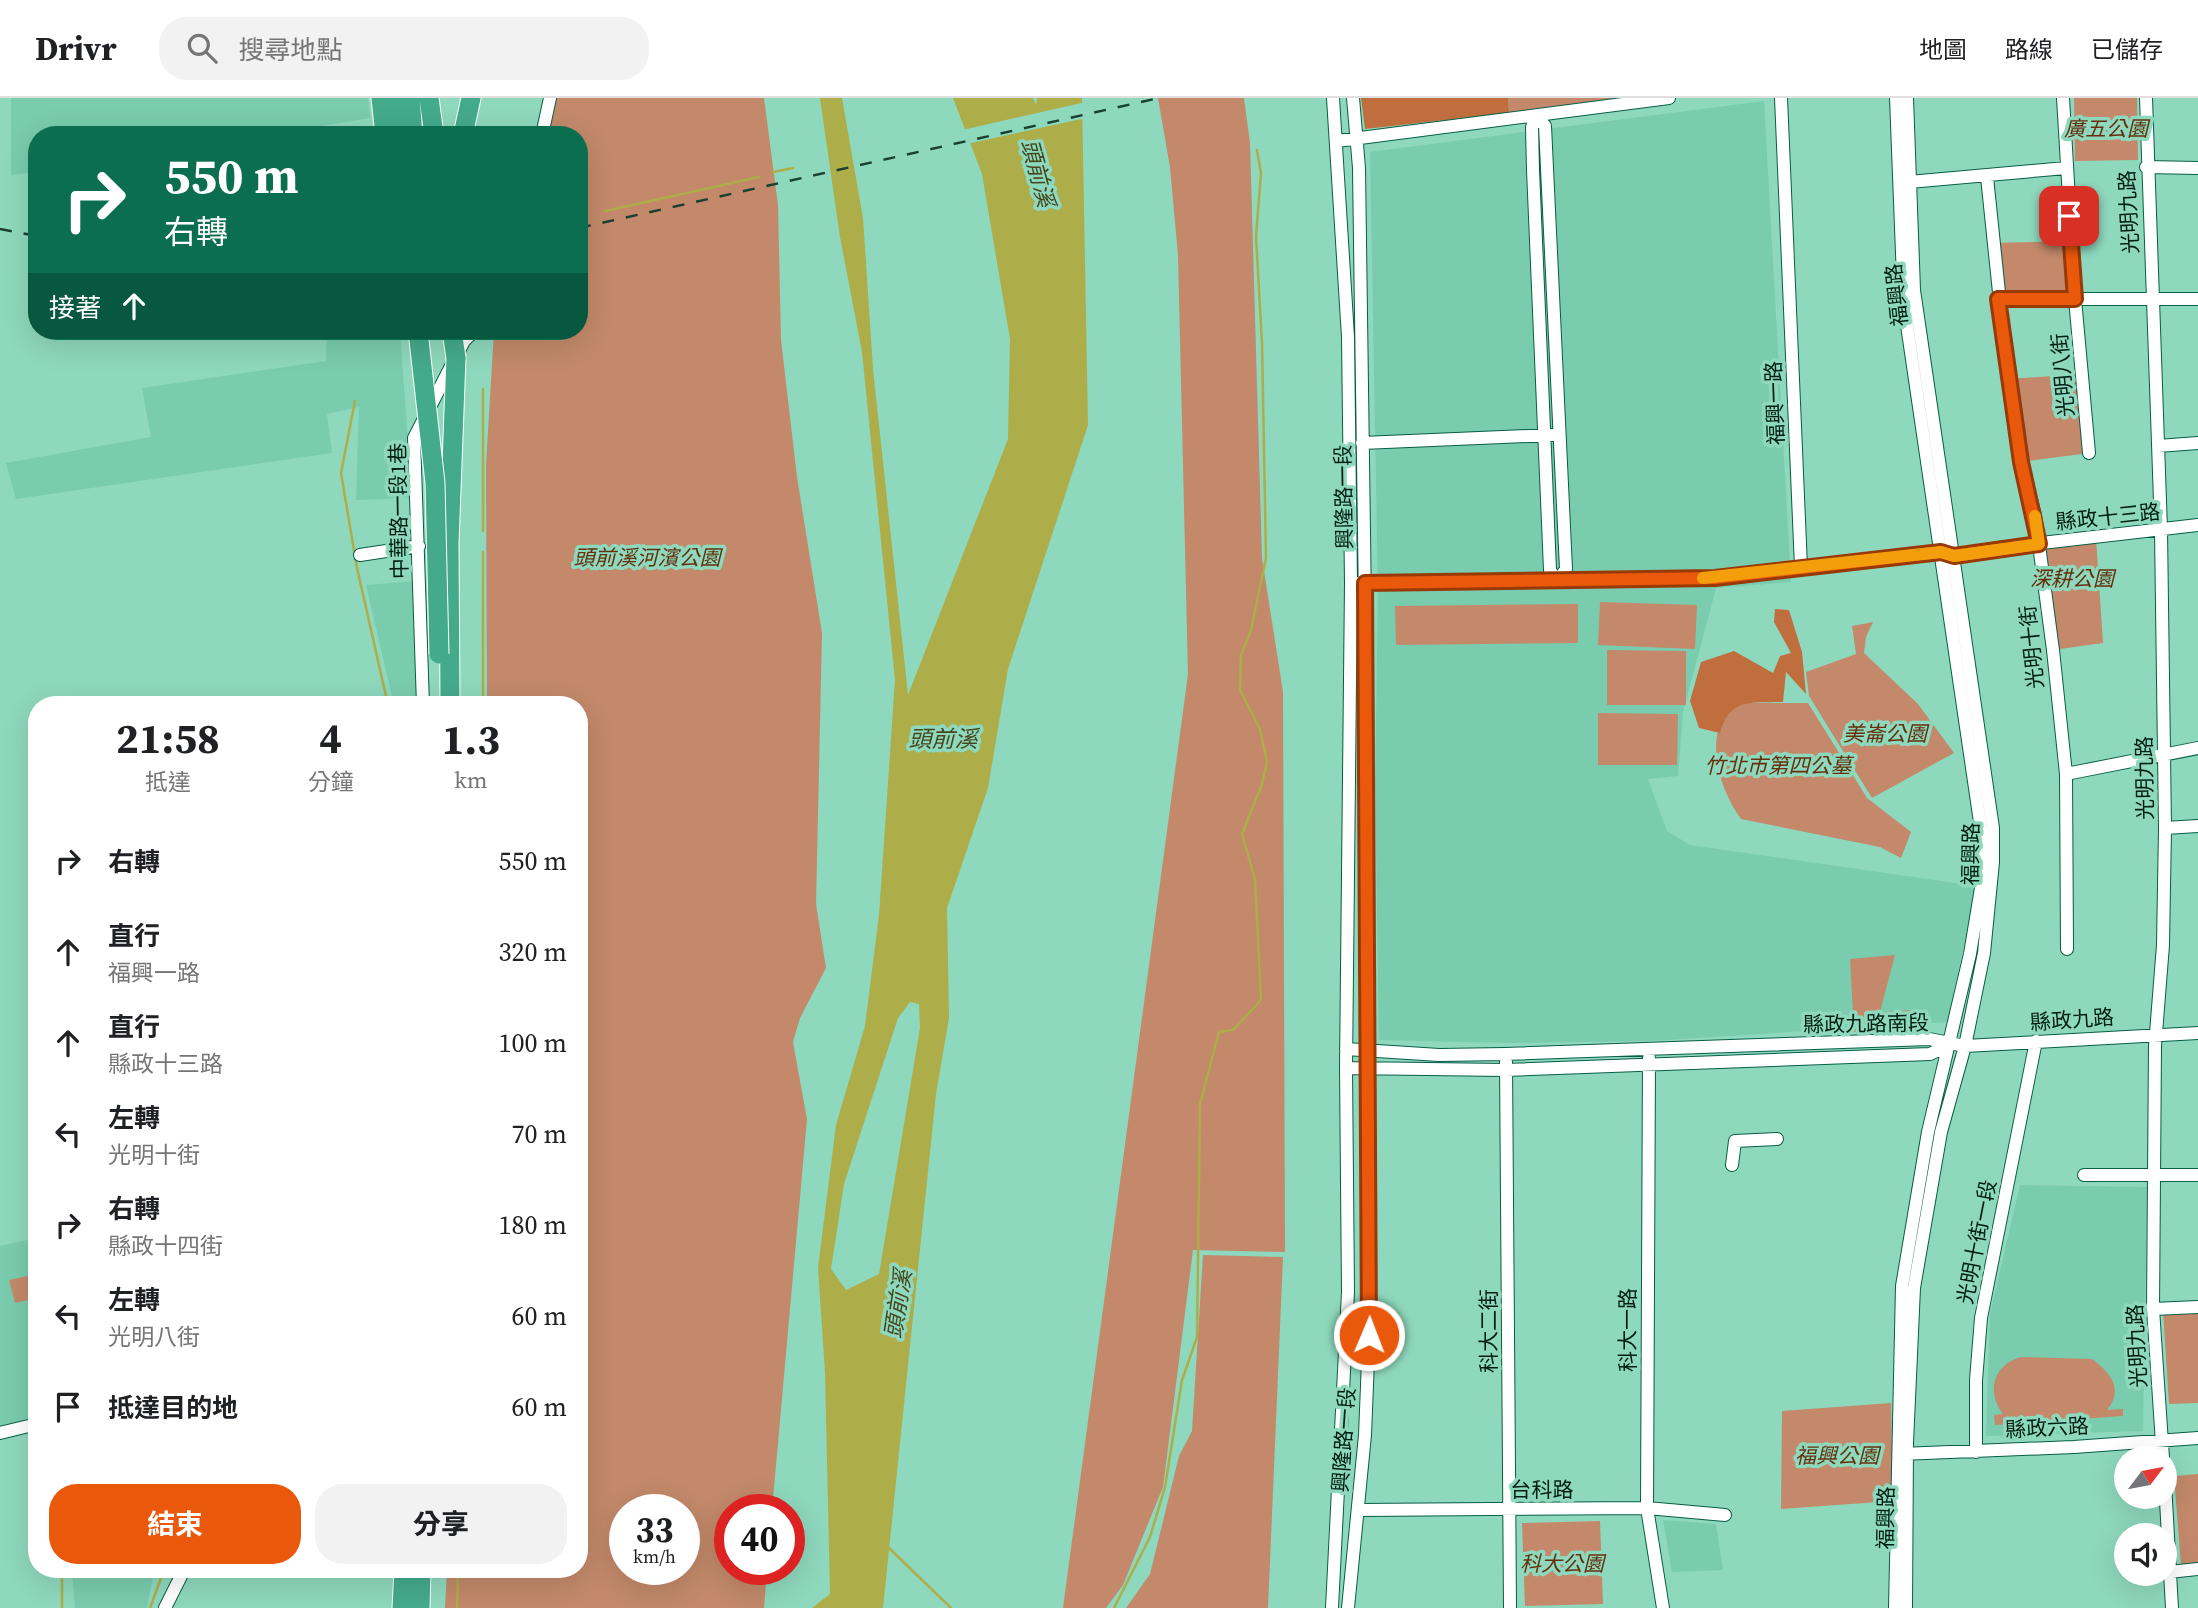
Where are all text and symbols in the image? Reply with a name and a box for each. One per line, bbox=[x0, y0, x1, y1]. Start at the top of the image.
search box bbox=[159, 17, 649, 80]
text: Drivr bbox=[35, 26, 117, 71]
icon: search bbox=[183, 29, 221, 67]
text: 搜尋地點 bbox=[239, 32, 343, 68]
text: 地圖 bbox=[1919, 33, 1967, 66]
text: 路線 bbox=[2005, 33, 2053, 66]
text: 已儲存 bbox=[2091, 33, 2163, 66]
park label: 廣五公園 bbox=[2064, 114, 2151, 143]
water label: 頭前溪 bbox=[1014, 136, 1063, 213]
text: 550 m bbox=[164, 142, 299, 209]
icon: right bbox=[49, 154, 140, 245]
street label: 光明九路 bbox=[2112, 169, 2145, 255]
pin bbox=[2039, 186, 2099, 246]
icon: arrive bbox=[2050, 197, 2088, 235]
text: 右轉 bbox=[164, 210, 228, 254]
street label: 福興路 bbox=[1879, 262, 1914, 328]
icon: ahead bbox=[115, 287, 153, 325]
text: 接著 bbox=[49, 290, 101, 326]
street label: 光明八街 bbox=[2044, 332, 2081, 418]
street label: 福興一路 bbox=[1759, 361, 1790, 445]
street label: 中華路一段1巷 bbox=[383, 443, 414, 580]
street label: 興隆路一段 bbox=[1328, 444, 1359, 550]
street label: 縣政十三路 bbox=[2054, 497, 2162, 536]
park label: 頭前溪河濱公園 bbox=[574, 543, 723, 572]
park label: 深耕公園 bbox=[2030, 564, 2117, 593]
street label: 光明十街 bbox=[2013, 604, 2050, 690]
text: 21:58 bbox=[116, 709, 220, 767]
text: 4 bbox=[319, 709, 342, 767]
text: 1.3 bbox=[442, 710, 500, 768]
park label: 美崙公園 bbox=[1843, 719, 1930, 748]
water label: 頭前溪 bbox=[909, 723, 981, 755]
street label: 光明九路 bbox=[2129, 736, 2160, 820]
park label: 竹北市第四公墓 bbox=[1705, 751, 1854, 780]
text: km bbox=[454, 764, 488, 796]
text: 抵達 bbox=[145, 766, 191, 798]
text: 分鐘 bbox=[308, 766, 354, 798]
street label: 福興路 bbox=[1955, 822, 1986, 886]
icon: right bbox=[49, 842, 87, 880]
text: 550 m bbox=[499, 843, 567, 879]
text: 右轉 bbox=[108, 844, 160, 880]
text: 直行 bbox=[108, 918, 160, 954]
icon: ahead bbox=[49, 933, 87, 971]
text: 320 m bbox=[499, 934, 567, 970]
text: 福興一路 bbox=[108, 957, 200, 989]
street label: 縣政九路 bbox=[2029, 1002, 2115, 1037]
street label: 縣政九路南段 bbox=[1803, 1008, 1929, 1039]
text: 直行 bbox=[108, 1009, 160, 1045]
icon: ahead bbox=[49, 1024, 87, 1062]
text: 100 m bbox=[499, 1025, 567, 1061]
text: 縣政十三路 bbox=[108, 1048, 223, 1080]
text: 左轉 bbox=[108, 1100, 160, 1136]
icon: left bbox=[49, 1115, 87, 1153]
text: 70 m bbox=[512, 1116, 567, 1152]
text: 光明十街 bbox=[108, 1139, 200, 1171]
street label: 光明十街一段 bbox=[1950, 1177, 2003, 1307]
text: 右轉 bbox=[108, 1191, 160, 1227]
icon: right bbox=[49, 1206, 87, 1244]
text: 180 m bbox=[499, 1207, 567, 1243]
text: 縣政十四街 bbox=[108, 1230, 223, 1262]
water label: 頭前溪 bbox=[877, 1264, 920, 1341]
text: 左轉 bbox=[108, 1282, 160, 1318]
street label: 科大一路 bbox=[1613, 1288, 1642, 1372]
street label: 科大二街 bbox=[1474, 1289, 1503, 1373]
icon: left bbox=[49, 1297, 87, 1335]
text: 60 m bbox=[512, 1298, 567, 1334]
position arrow bbox=[1332, 1298, 1406, 1372]
street label: 光明九路 bbox=[2120, 1303, 2153, 1389]
text: 光明八街 bbox=[108, 1321, 200, 1353]
street label: 興隆路一段 bbox=[1325, 1387, 1362, 1493]
icon: arrive bbox=[49, 1388, 87, 1426]
text: 60 m bbox=[512, 1389, 567, 1425]
text: 抵達目的地 bbox=[108, 1390, 238, 1426]
street label: 縣政六路 bbox=[2004, 1411, 2090, 1444]
park label: 福興公園 bbox=[1795, 1441, 1882, 1470]
north arrow bbox=[2114, 1446, 2177, 1508]
map controls bbox=[2114, 1446, 2177, 1586]
street label: 台科路 bbox=[1511, 1475, 1574, 1504]
button: 結束 bbox=[49, 1484, 301, 1564]
button: 分享 bbox=[315, 1484, 567, 1564]
street label: 福興路 bbox=[1870, 1486, 1901, 1550]
speed limit sign: 40 bbox=[714, 1494, 805, 1585]
text: 33 bbox=[636, 1506, 673, 1554]
button: sound bbox=[2114, 1523, 2177, 1586]
text: km/h bbox=[633, 1544, 676, 1569]
park label: 科大公園 bbox=[1520, 1549, 1607, 1578]

